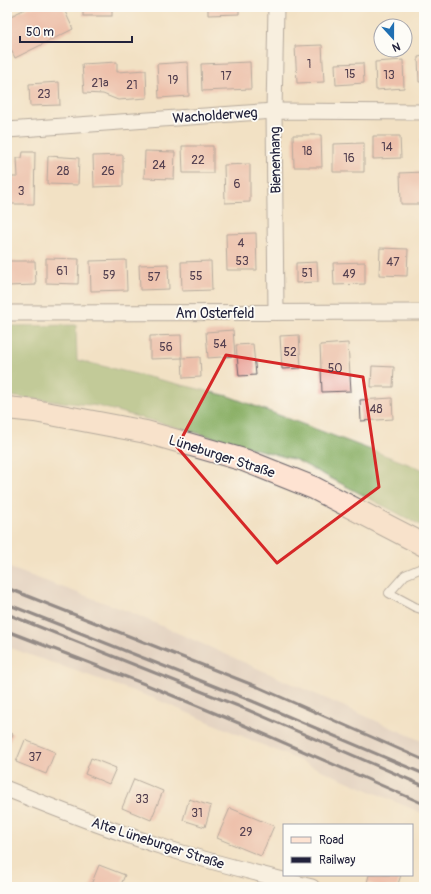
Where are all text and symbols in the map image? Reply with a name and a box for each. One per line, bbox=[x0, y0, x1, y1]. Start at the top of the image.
scale bar bbox=[20, 18, 132, 44]
north arrow bbox=[373, 18, 413, 58]
text: 50 m bbox=[26, 25, 54, 40]
text: N bbox=[390, 39, 402, 54]
house number: 1 bbox=[307, 57, 311, 72]
house number: 15 bbox=[344, 67, 356, 82]
house number: 13 bbox=[383, 68, 395, 83]
house number: 17 bbox=[220, 69, 232, 84]
house number: 19 bbox=[168, 73, 178, 88]
house number: 21a bbox=[92, 76, 109, 91]
house number: 21 bbox=[126, 78, 138, 93]
house number: 23 bbox=[37, 87, 51, 102]
street label: Wacholderweg bbox=[172, 104, 258, 127]
street label: Bienenhang bbox=[266, 126, 285, 194]
house number: 14 bbox=[381, 140, 393, 155]
house number: 18 bbox=[302, 144, 312, 159]
house number: 16 bbox=[343, 151, 355, 166]
house number: 22 bbox=[191, 153, 205, 168]
house number: 24 bbox=[152, 158, 166, 173]
house number: 28 bbox=[57, 164, 69, 179]
house number: 26 bbox=[101, 164, 115, 179]
house number: 6 bbox=[234, 177, 241, 192]
house number: 3 bbox=[18, 184, 25, 199]
house number: 4 bbox=[238, 236, 245, 251]
house number: 53 bbox=[235, 254, 249, 269]
house number: 47 bbox=[386, 255, 400, 270]
house number: 61 bbox=[56, 264, 68, 279]
house number: 51 bbox=[301, 266, 313, 281]
house number: 49 bbox=[342, 267, 356, 282]
house number: 59 bbox=[103, 268, 115, 283]
house number: 55 bbox=[189, 269, 203, 284]
house number: 57 bbox=[148, 270, 161, 285]
street label: Am Osterfeld bbox=[176, 305, 255, 322]
house number: 54 bbox=[213, 337, 227, 352]
house number: 56 bbox=[159, 340, 173, 355]
house number: 52 bbox=[283, 345, 297, 360]
house number: 50 bbox=[328, 361, 342, 376]
house number: 48 bbox=[369, 402, 383, 417]
street label: Lüneburger Straße bbox=[167, 431, 277, 482]
house number: 37 bbox=[28, 750, 42, 765]
house number: 33 bbox=[135, 792, 149, 807]
house number: 31 bbox=[191, 806, 203, 821]
street label: Alte Lüneburger Straße bbox=[89, 814, 227, 873]
legend bbox=[283, 824, 413, 876]
house number: 29 bbox=[240, 825, 252, 840]
text: Road bbox=[319, 833, 344, 848]
text: Railway bbox=[319, 853, 355, 868]

